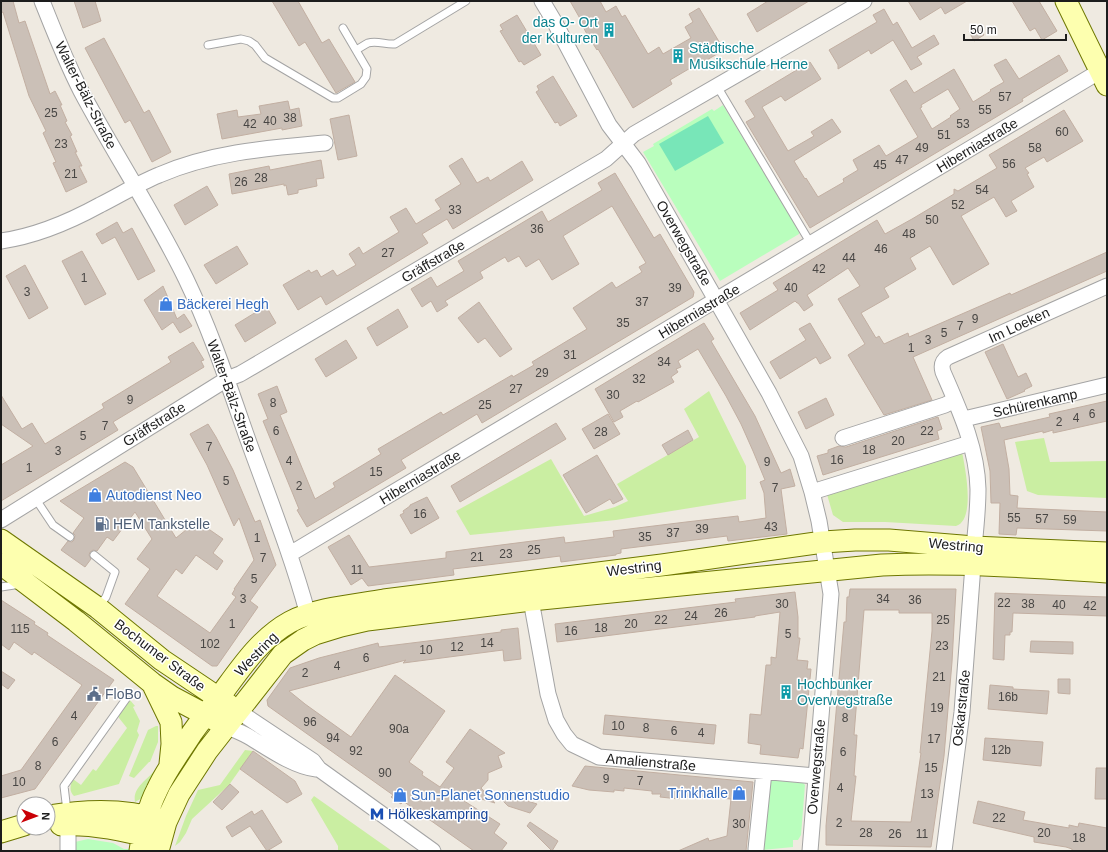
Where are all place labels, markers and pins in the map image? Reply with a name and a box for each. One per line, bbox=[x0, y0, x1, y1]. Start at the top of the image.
place label: das O- Ort der Kulturen bbox=[522, 14, 598, 46]
building icon: das O- Ort der Kulturen bbox=[601, 22, 617, 38]
place label: Städtische Musikschule Herne bbox=[689, 40, 808, 72]
building icon: Städtische Musikschule Herne bbox=[670, 48, 686, 64]
shop icon: Bäckerei Hegh bbox=[158, 296, 174, 312]
place label: Bäckerei Hegh bbox=[177, 296, 269, 312]
shop icon: Autodienst Neo bbox=[87, 487, 103, 503]
place label: Autodienst Neo bbox=[106, 487, 202, 503]
fuel station icon: HEM Tankstelle bbox=[94, 516, 110, 532]
place label: HEM Tankstelle bbox=[113, 516, 210, 532]
place label: Hochbunker Overwegstraße bbox=[797, 676, 893, 708]
building icon: Hochbunker Overwegstraße bbox=[778, 684, 794, 700]
public building icon: FloBo bbox=[86, 686, 102, 702]
place label: FloBo bbox=[105, 686, 142, 702]
place label: Trinkhalle bbox=[668, 785, 728, 801]
shop icon: Trinkhalle bbox=[731, 785, 747, 801]
shop icon: Sun-Planet Sonnenstudio bbox=[392, 787, 408, 803]
place label: Sun-Planet Sonnenstudio bbox=[411, 787, 570, 803]
metro station icon: Hölkeskampring bbox=[369, 806, 385, 822]
place label: Hölkeskampring bbox=[388, 806, 488, 822]

